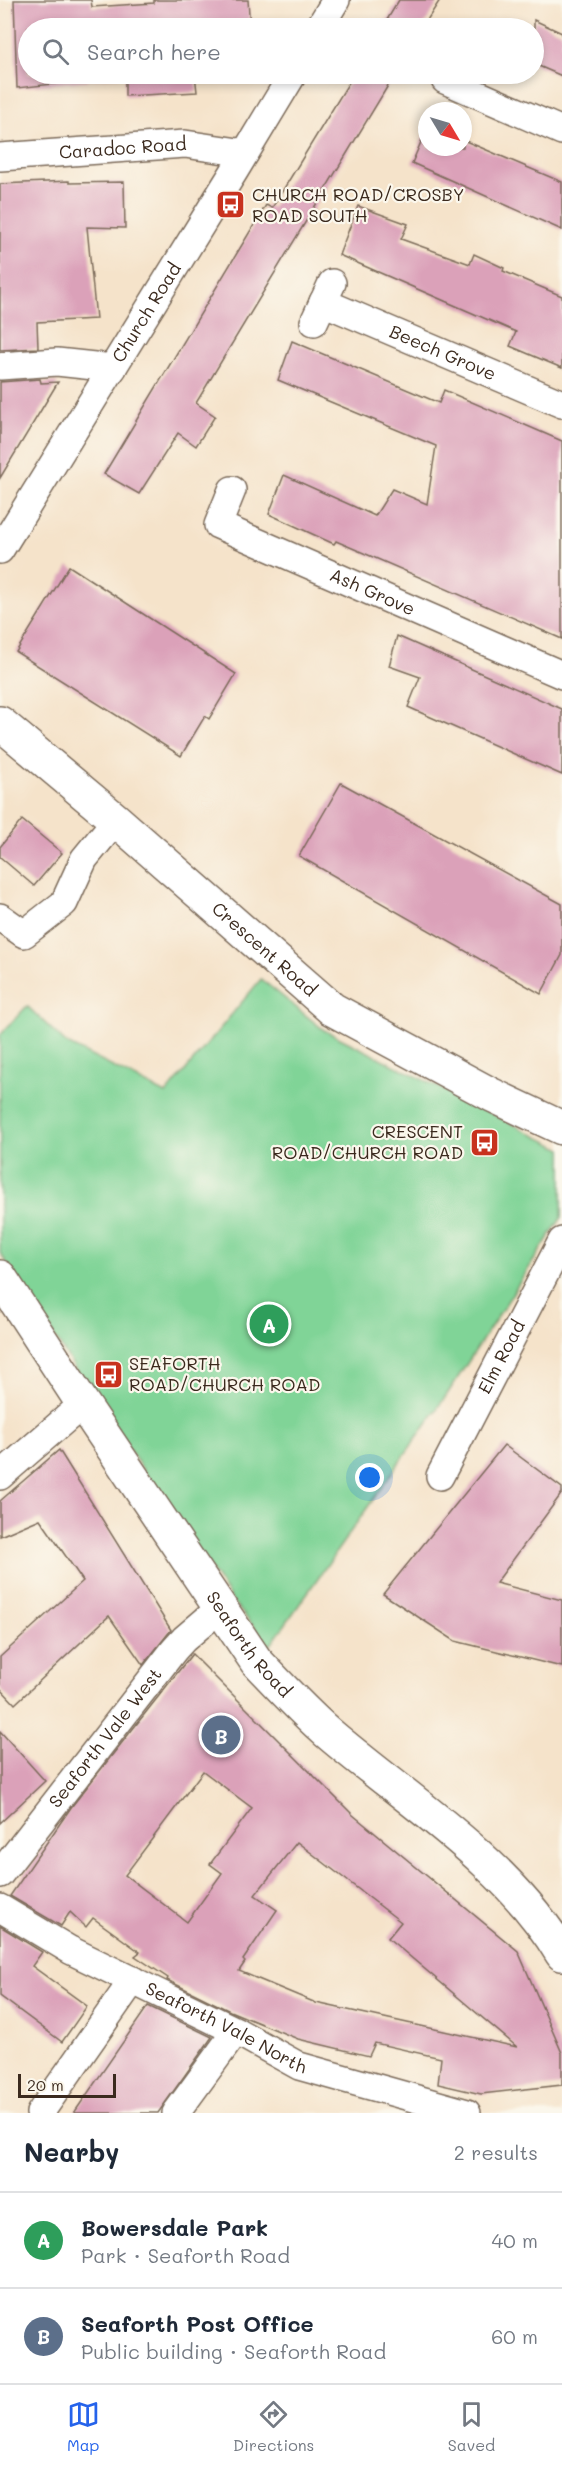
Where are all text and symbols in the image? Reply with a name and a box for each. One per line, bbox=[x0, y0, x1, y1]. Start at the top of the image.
search box bbox=[18, 18, 544, 84]
icon: search bbox=[39, 35, 72, 68]
text: Search here bbox=[87, 37, 221, 66]
north arrow bbox=[418, 102, 472, 156]
street label: Caradoc Road bbox=[58, 131, 187, 164]
place label: CHURCH ROAD/CROSBY ROAD SOUTH bbox=[252, 182, 465, 227]
bus stop icon: CHURCH ROAD/CROSBY ROAD SOUTH bbox=[215, 189, 247, 221]
street label: Church Road bbox=[106, 258, 186, 367]
street label: Beech Grove bbox=[386, 319, 500, 385]
street label: Ash Grove bbox=[326, 562, 419, 621]
street label: Crescent Road bbox=[207, 896, 322, 1001]
place label: CRESCENT ROAD/CHURCH ROAD bbox=[272, 1119, 463, 1164]
bus stop icon: CRESCENT ROAD/CHURCH ROAD bbox=[468, 1126, 500, 1158]
pin: A bbox=[250, 1302, 288, 1346]
street label: Elm Road bbox=[472, 1316, 530, 1398]
place label: SEAFORTH ROAD/CHURCH ROAD bbox=[129, 1351, 320, 1396]
bus stop icon: SEAFORTH ROAD/CHURCH ROAD bbox=[92, 1358, 124, 1390]
your location bbox=[355, 1463, 384, 1492]
street label: Seaforth Road bbox=[201, 1586, 297, 1702]
street label: Seaforth Vale West bbox=[43, 1663, 167, 1812]
pin: B bbox=[202, 1712, 240, 1758]
street label: Seaforth Vale North bbox=[142, 1976, 309, 2078]
scale bar bbox=[18, 2071, 116, 2098]
text: 20 m bbox=[27, 2074, 64, 2095]
text: Nearby bbox=[24, 2135, 119, 2169]
text: 2 results bbox=[454, 2139, 538, 2165]
text: Bowersdale Park bbox=[81, 2213, 268, 2242]
text: A bbox=[37, 2227, 50, 2253]
text: 40 m bbox=[492, 2227, 538, 2253]
text: Park · Seaforth Road bbox=[81, 2242, 290, 2268]
text: Seaforth Post Office bbox=[81, 2309, 314, 2338]
text: B bbox=[37, 2323, 50, 2349]
text: 60 m bbox=[491, 2323, 538, 2349]
text: Public building · Seaforth Road bbox=[81, 2338, 386, 2364]
tab: Map bbox=[67, 2398, 100, 2455]
tab: Directions bbox=[233, 2398, 314, 2455]
tab: Saved bbox=[448, 2398, 495, 2455]

